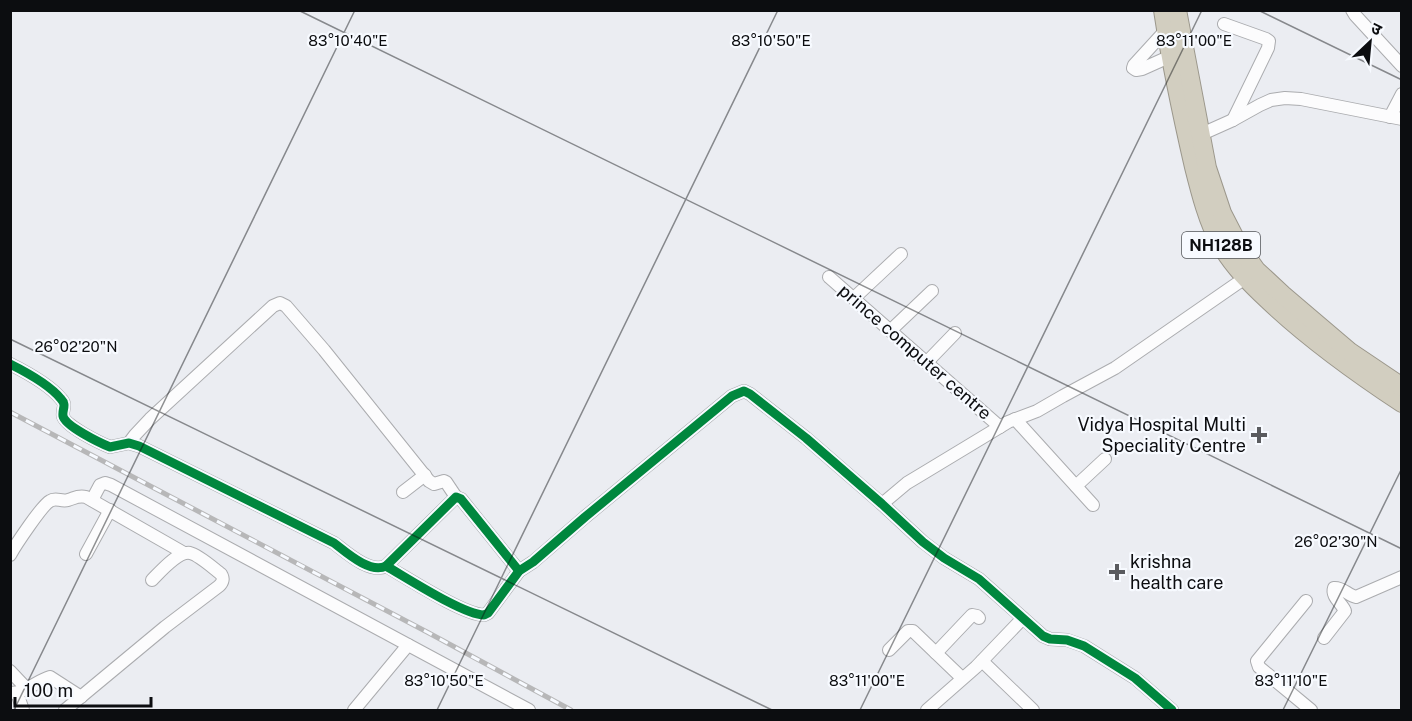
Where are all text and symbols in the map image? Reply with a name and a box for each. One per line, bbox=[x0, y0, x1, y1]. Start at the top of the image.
north arrow bbox=[1340, 12, 1400, 72]
text: उ bbox=[1368, 18, 1385, 40]
text: 83°10'40"E bbox=[308, 32, 388, 49]
text: 83°10'50"E bbox=[731, 32, 811, 49]
text: 83°11'00"E bbox=[1156, 32, 1232, 49]
road number: NH128B bbox=[1182, 232, 1260, 258]
street label: prince computer centre bbox=[835, 280, 996, 424]
text: 26°02'20"N bbox=[35, 338, 117, 355]
place label: Vidya Hospital Multi Speciality Centre bbox=[1077, 414, 1246, 456]
marker: Vidya Hospital Multi Speciality Centre bbox=[1250, 426, 1268, 444]
text: 26°02'30"N bbox=[1294, 533, 1378, 550]
place label: krishna health care bbox=[1130, 551, 1223, 593]
marker: krishna health care bbox=[1108, 563, 1126, 581]
scale bar bbox=[15, 670, 152, 708]
text: 83°10'50"E bbox=[404, 672, 484, 689]
text: 83°11'00"E bbox=[829, 672, 905, 689]
text: 83°11'10"E bbox=[1255, 672, 1327, 689]
text: 100 m bbox=[24, 680, 73, 701]

